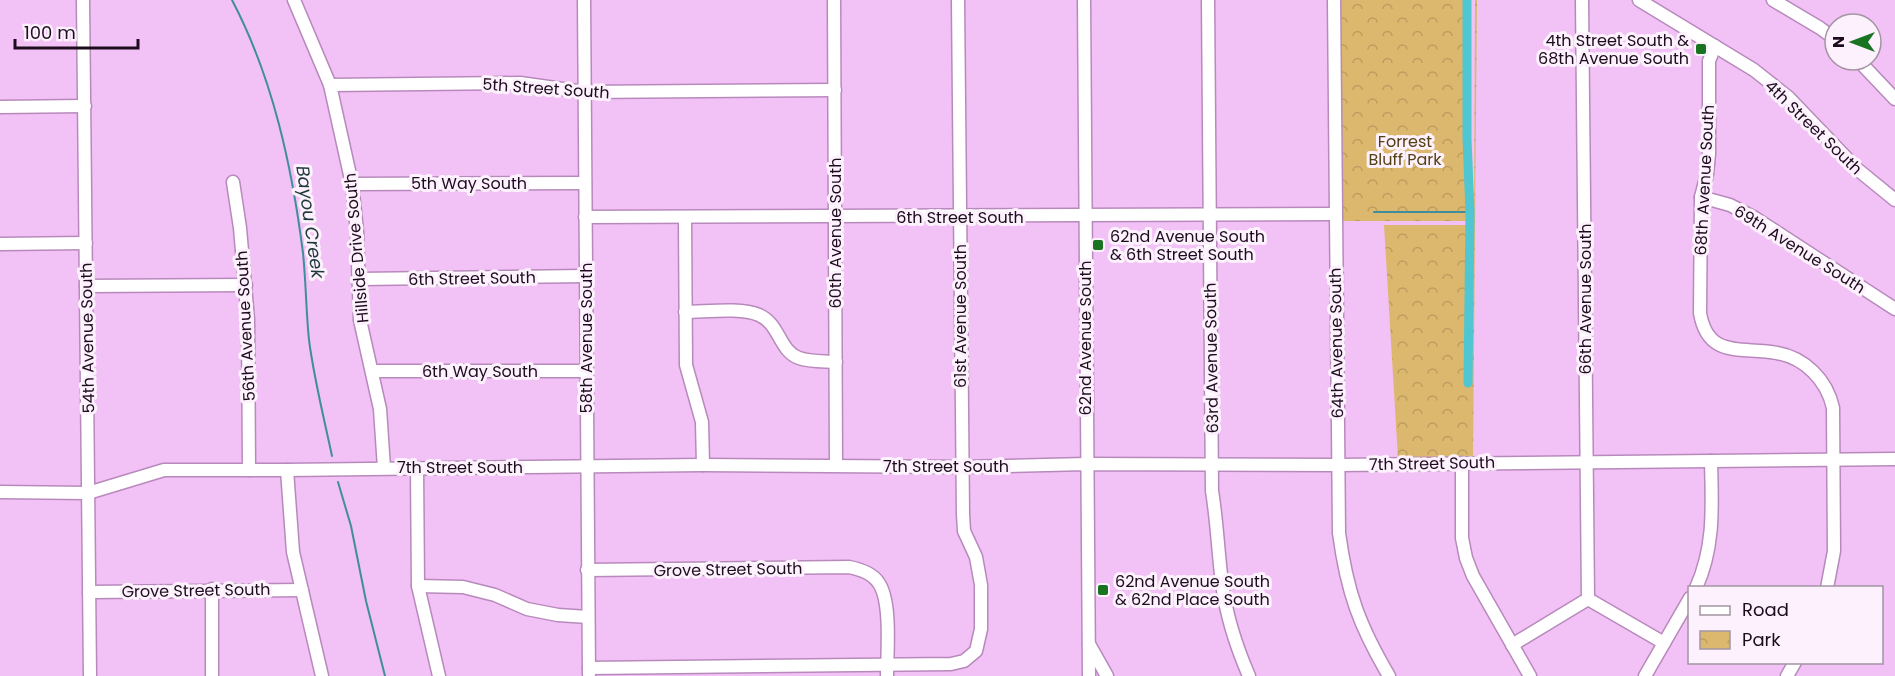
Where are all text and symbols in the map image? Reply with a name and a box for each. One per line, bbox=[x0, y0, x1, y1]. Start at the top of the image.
scale bar bbox=[15, 12, 138, 50]
north arrow bbox=[1823, 12, 1883, 72]
text: 100 m bbox=[24, 20, 76, 45]
place label: 4th Street South & 68th Avenue South bbox=[1538, 29, 1689, 70]
text: N bbox=[1827, 36, 1850, 48]
marker: 4th Street South & 68th Avenue South bbox=[1694, 42, 1708, 56]
street label: 5th Street South bbox=[482, 73, 610, 104]
street label: 4th Street South bbox=[1760, 75, 1867, 180]
street label: 68th Avenue South bbox=[1689, 104, 1720, 256]
park label: Forrest Bluff Park bbox=[1368, 130, 1442, 171]
street label: 60th Avenue South bbox=[824, 158, 847, 308]
water label: Bayou Creek bbox=[290, 164, 331, 281]
street label: Hillside Drive South bbox=[338, 172, 375, 324]
street label: 5th Way South bbox=[411, 172, 527, 195]
street label: 69th Avenue South bbox=[1730, 200, 1870, 299]
street label: 6th Street South bbox=[896, 206, 1024, 229]
street label: 66th Avenue South bbox=[1574, 224, 1597, 374]
place label: 62nd Avenue South & 6th Street South bbox=[1110, 225, 1265, 266]
marker: 62nd Avenue South & 6th Street South bbox=[1091, 238, 1105, 252]
street label: 61st Avenue South bbox=[949, 244, 972, 388]
street label: 56th Avenue South bbox=[230, 250, 261, 402]
street label: 62nd Avenue South bbox=[1074, 261, 1097, 415]
street label: 54th Avenue South bbox=[75, 262, 100, 414]
street label: 58th Avenue South bbox=[575, 263, 598, 413]
street label: 6th Street South bbox=[408, 266, 536, 291]
street label: 64th Avenue South bbox=[1324, 267, 1349, 419]
street label: 63rd Avenue South bbox=[1199, 282, 1224, 434]
street label: 6th Way South bbox=[422, 360, 538, 383]
street label: 7th Street South bbox=[1369, 451, 1495, 476]
street label: 7th Street South bbox=[883, 455, 1009, 478]
street label: 7th Street South bbox=[397, 456, 523, 479]
street label: Grove Street South bbox=[653, 557, 803, 582]
place label: 62nd Avenue South & 62nd Place South bbox=[1115, 570, 1270, 611]
street label: Grove Street South bbox=[121, 578, 271, 603]
marker: 62nd Avenue South & 62nd Place South bbox=[1096, 583, 1110, 597]
legend bbox=[1688, 586, 1883, 664]
text: Road bbox=[1742, 597, 1789, 622]
text: Park bbox=[1742, 627, 1781, 652]

